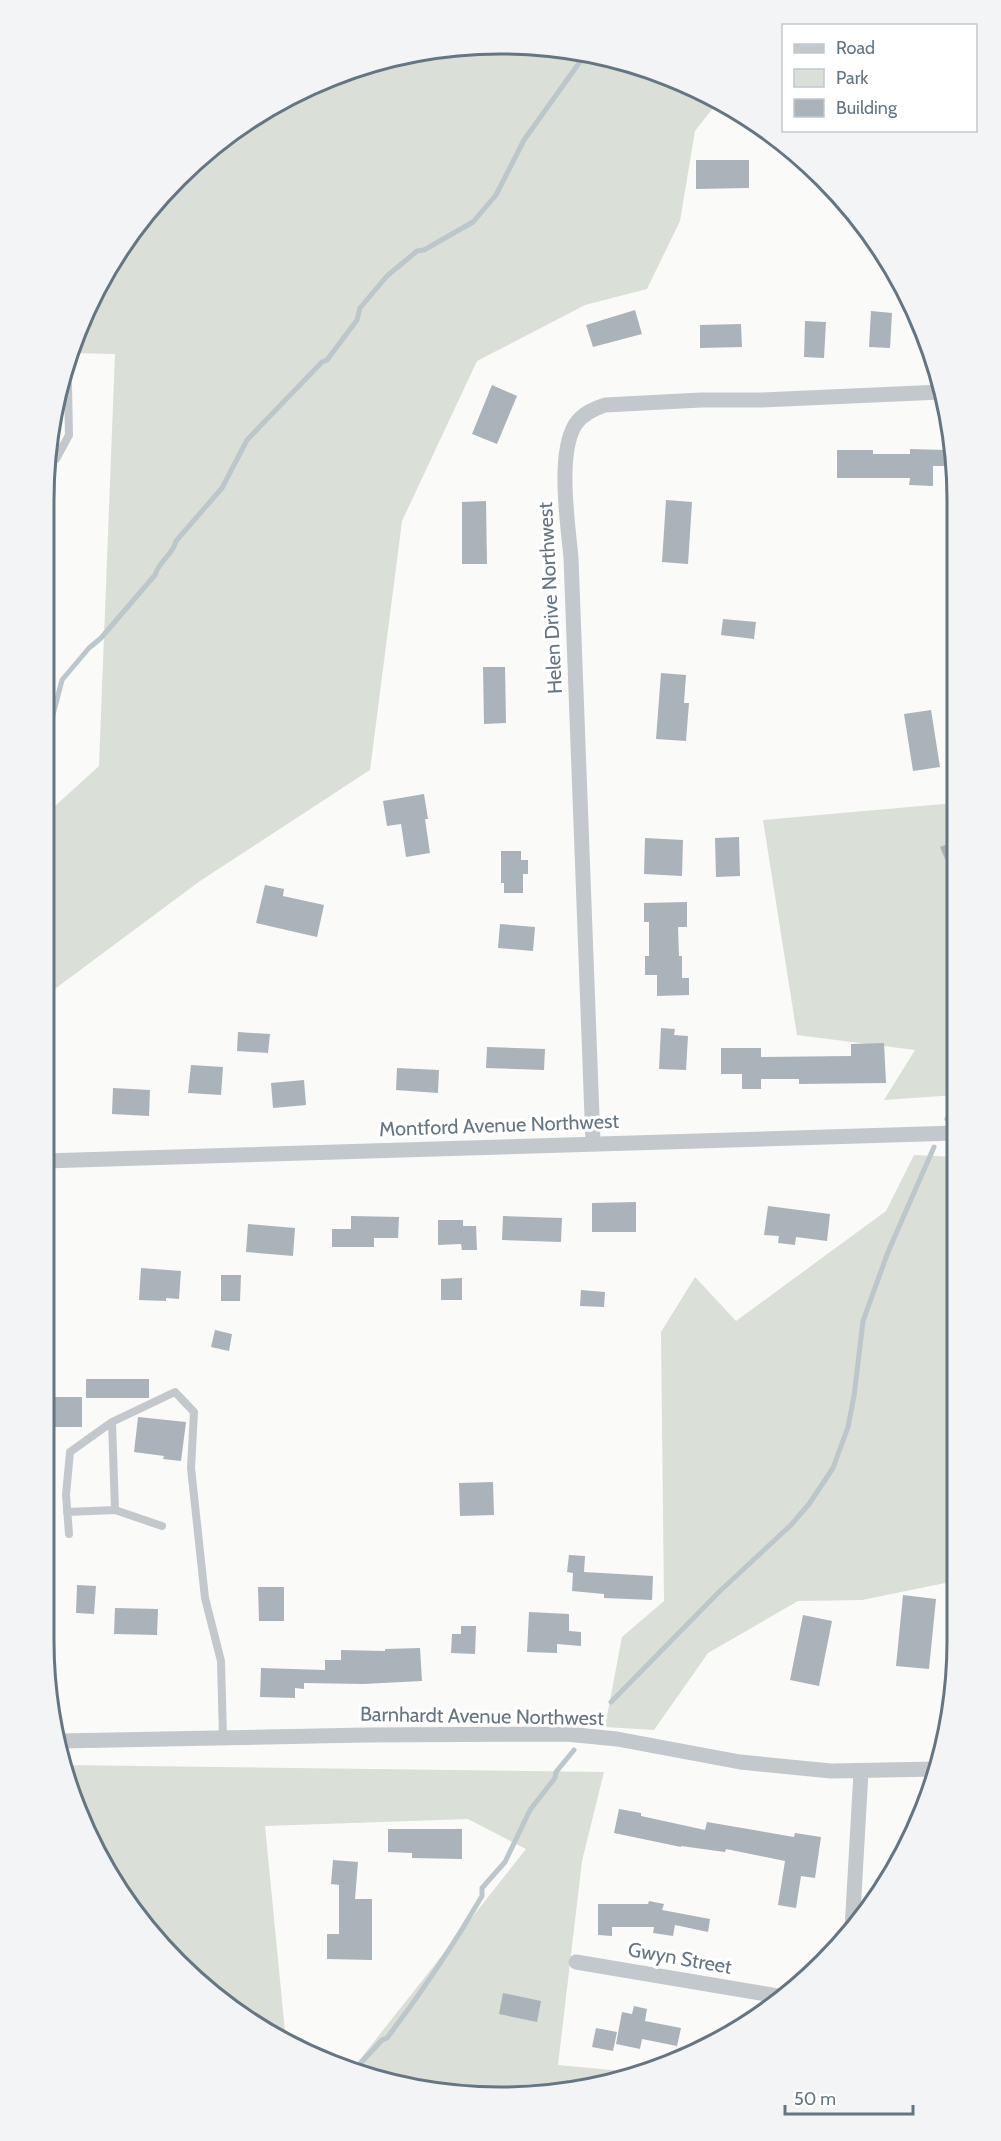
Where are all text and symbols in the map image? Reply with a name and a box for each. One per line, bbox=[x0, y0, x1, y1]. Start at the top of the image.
legend bbox=[782, 24, 977, 132]
text: Road bbox=[836, 37, 875, 59]
text: Park bbox=[836, 67, 869, 89]
text: Building bbox=[836, 97, 898, 119]
street label: Helen Drive Northwest bbox=[533, 501, 567, 695]
street label: Montford Avenue Northwest bbox=[379, 1109, 620, 1141]
street label: Barnhardt Avenue Northwest bbox=[360, 1702, 604, 1730]
street label: Gwyn Street bbox=[626, 1937, 734, 1979]
scale bar bbox=[785, 2078, 912, 2116]
text: 50 m bbox=[794, 2088, 836, 2110]

